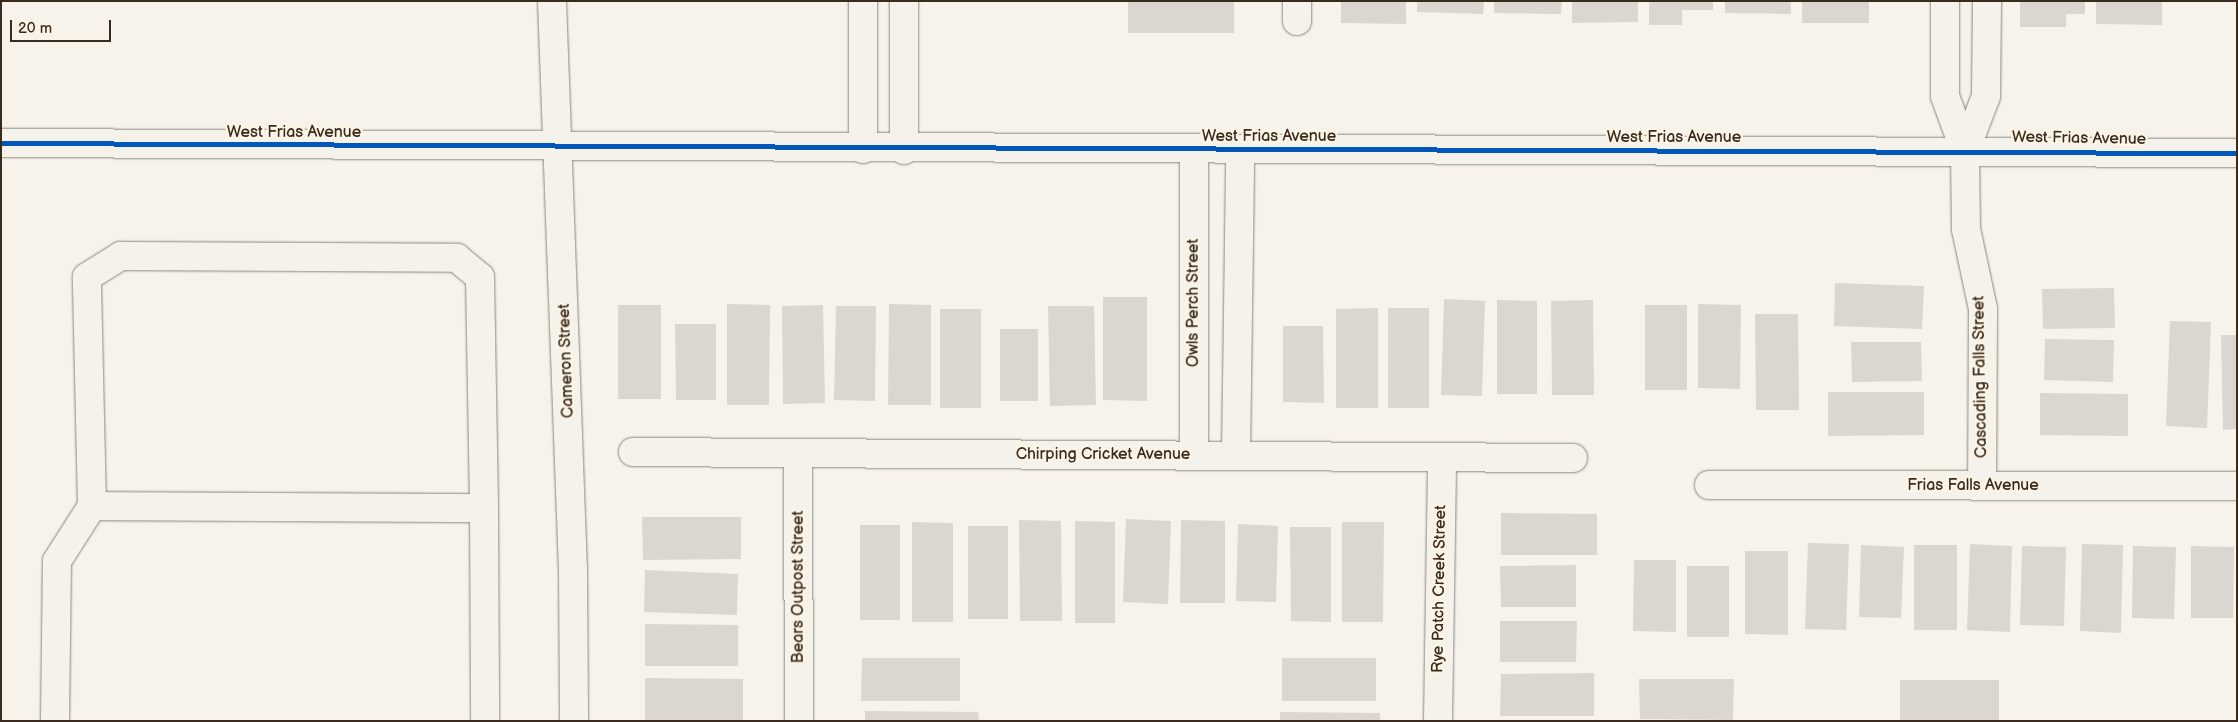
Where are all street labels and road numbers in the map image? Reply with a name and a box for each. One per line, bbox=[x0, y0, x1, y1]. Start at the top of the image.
street label: West Frias Avenue bbox=[227, 123, 361, 143]
street label: West Frias Avenue bbox=[1202, 127, 1336, 147]
street label: West Frias Avenue bbox=[1607, 128, 1741, 148]
street label: West Frias Avenue bbox=[2012, 128, 2146, 150]
street label: Owls Perch Street bbox=[1184, 239, 1204, 367]
street label: Cascading Falls Street bbox=[1970, 295, 1992, 459]
street label: Cameron Street bbox=[555, 303, 579, 419]
street label: Chirping Cricket Avenue bbox=[1016, 445, 1190, 465]
street label: Frias Falls Avenue bbox=[1907, 476, 2039, 496]
street label: Rye Patch Creek Street bbox=[1429, 505, 1451, 673]
street label: Bears Outpost Street bbox=[789, 511, 809, 663]

